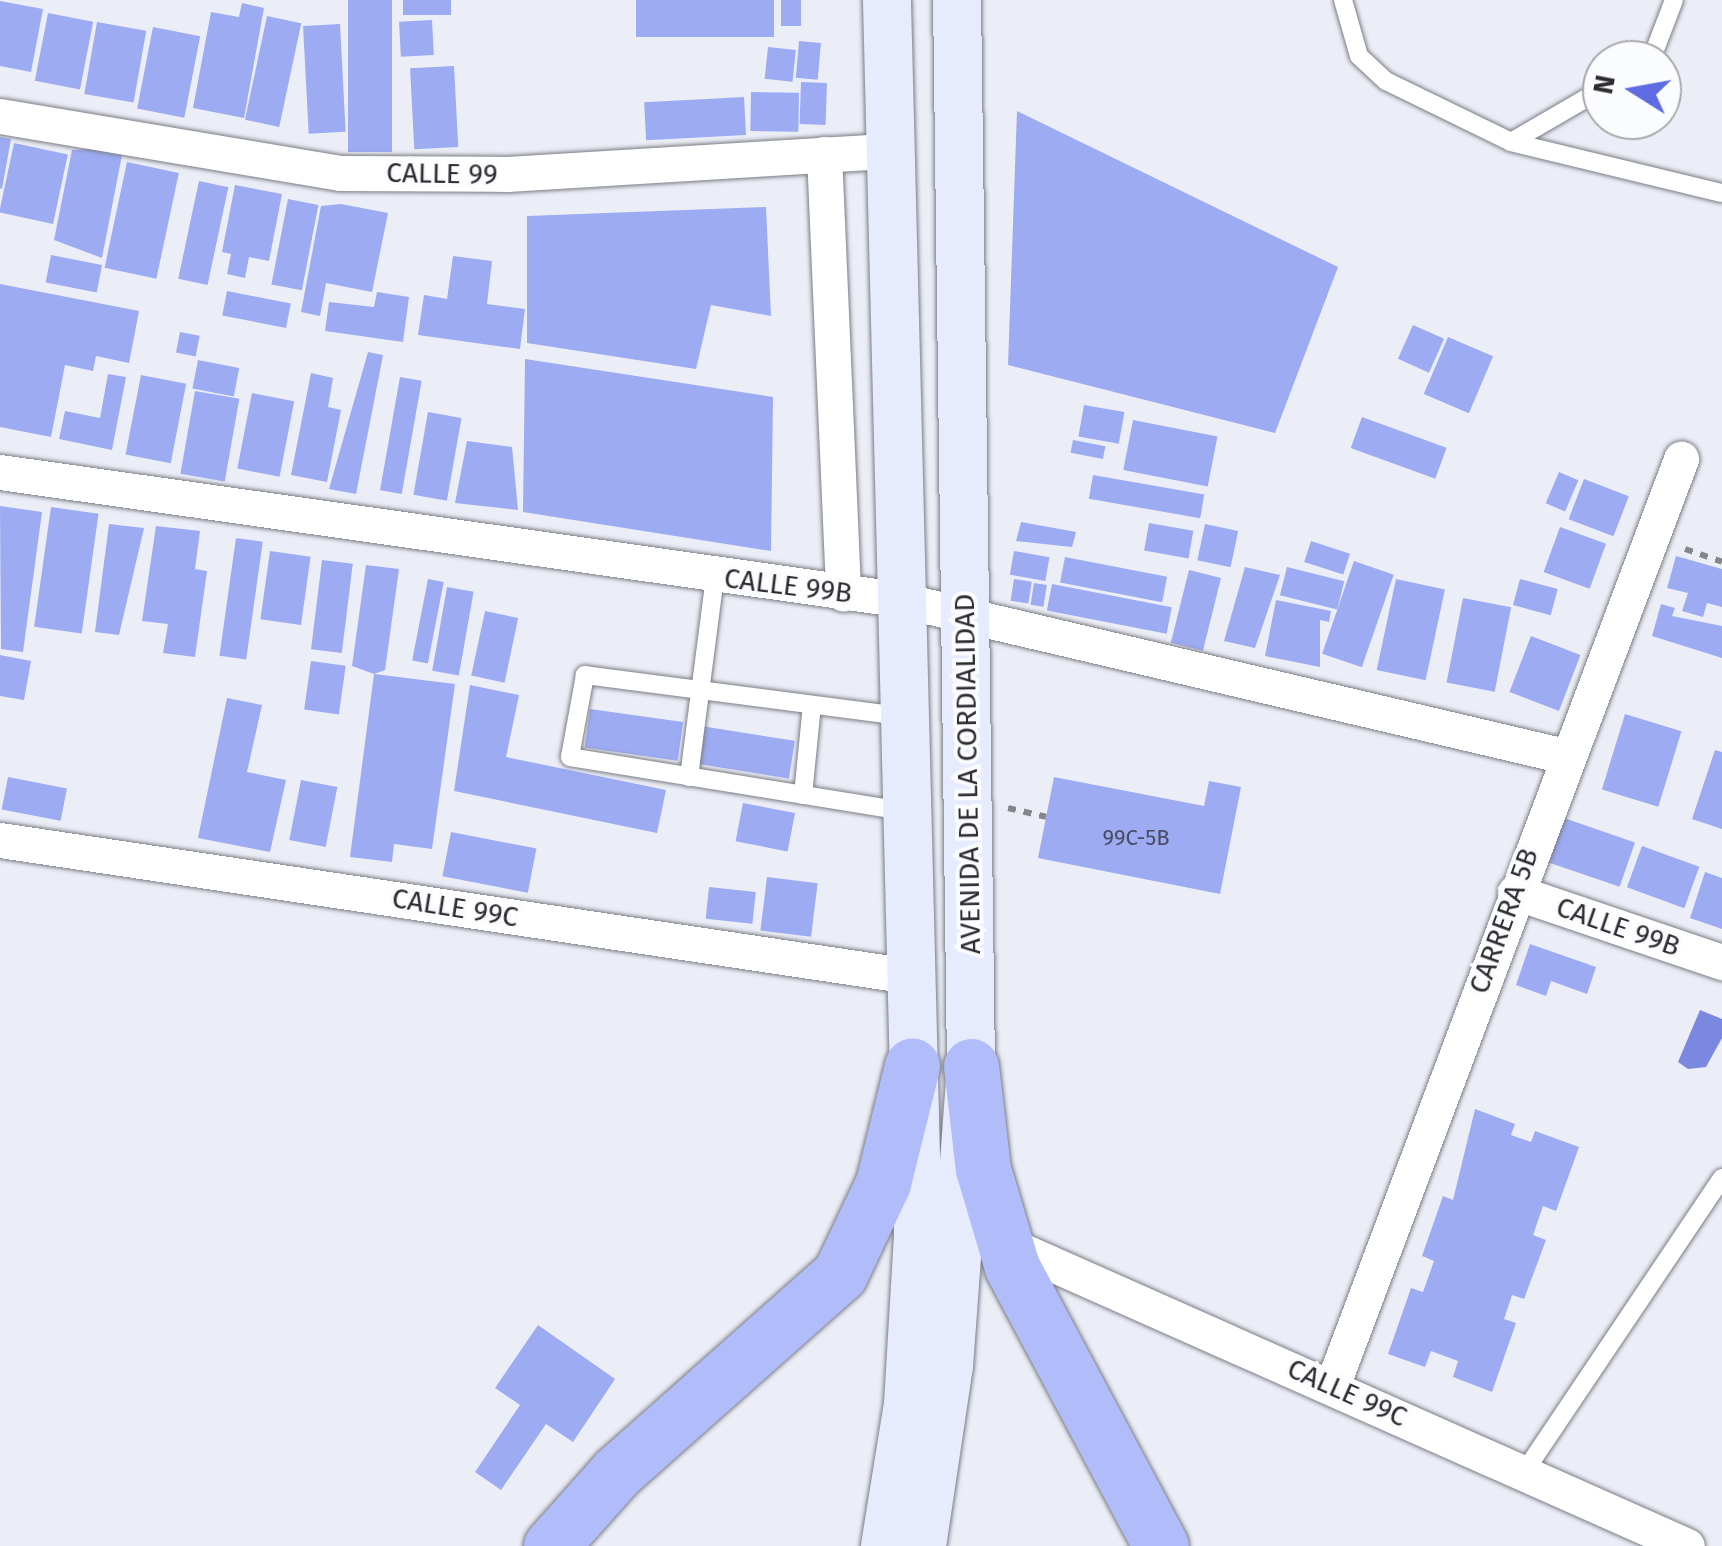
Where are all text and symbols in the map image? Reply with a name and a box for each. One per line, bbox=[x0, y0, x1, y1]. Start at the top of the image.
north arrow bbox=[1582, 40, 1682, 140]
text: N bbox=[1586, 72, 1622, 97]
street label: CALLE 99 bbox=[386, 156, 498, 192]
street label: CALLE 99B bbox=[722, 561, 854, 611]
street label: AVENIDA DE LA CORDIALIDAD bbox=[948, 594, 988, 954]
house number: 99C-5B bbox=[1102, 825, 1170, 851]
street label: CARRERA 5B bbox=[1462, 844, 1546, 998]
street label: CALLE 99C bbox=[390, 881, 520, 935]
street label: CALLE 99B bbox=[1552, 890, 1684, 964]
street label: CALLE 99C bbox=[1282, 1352, 1412, 1434]

